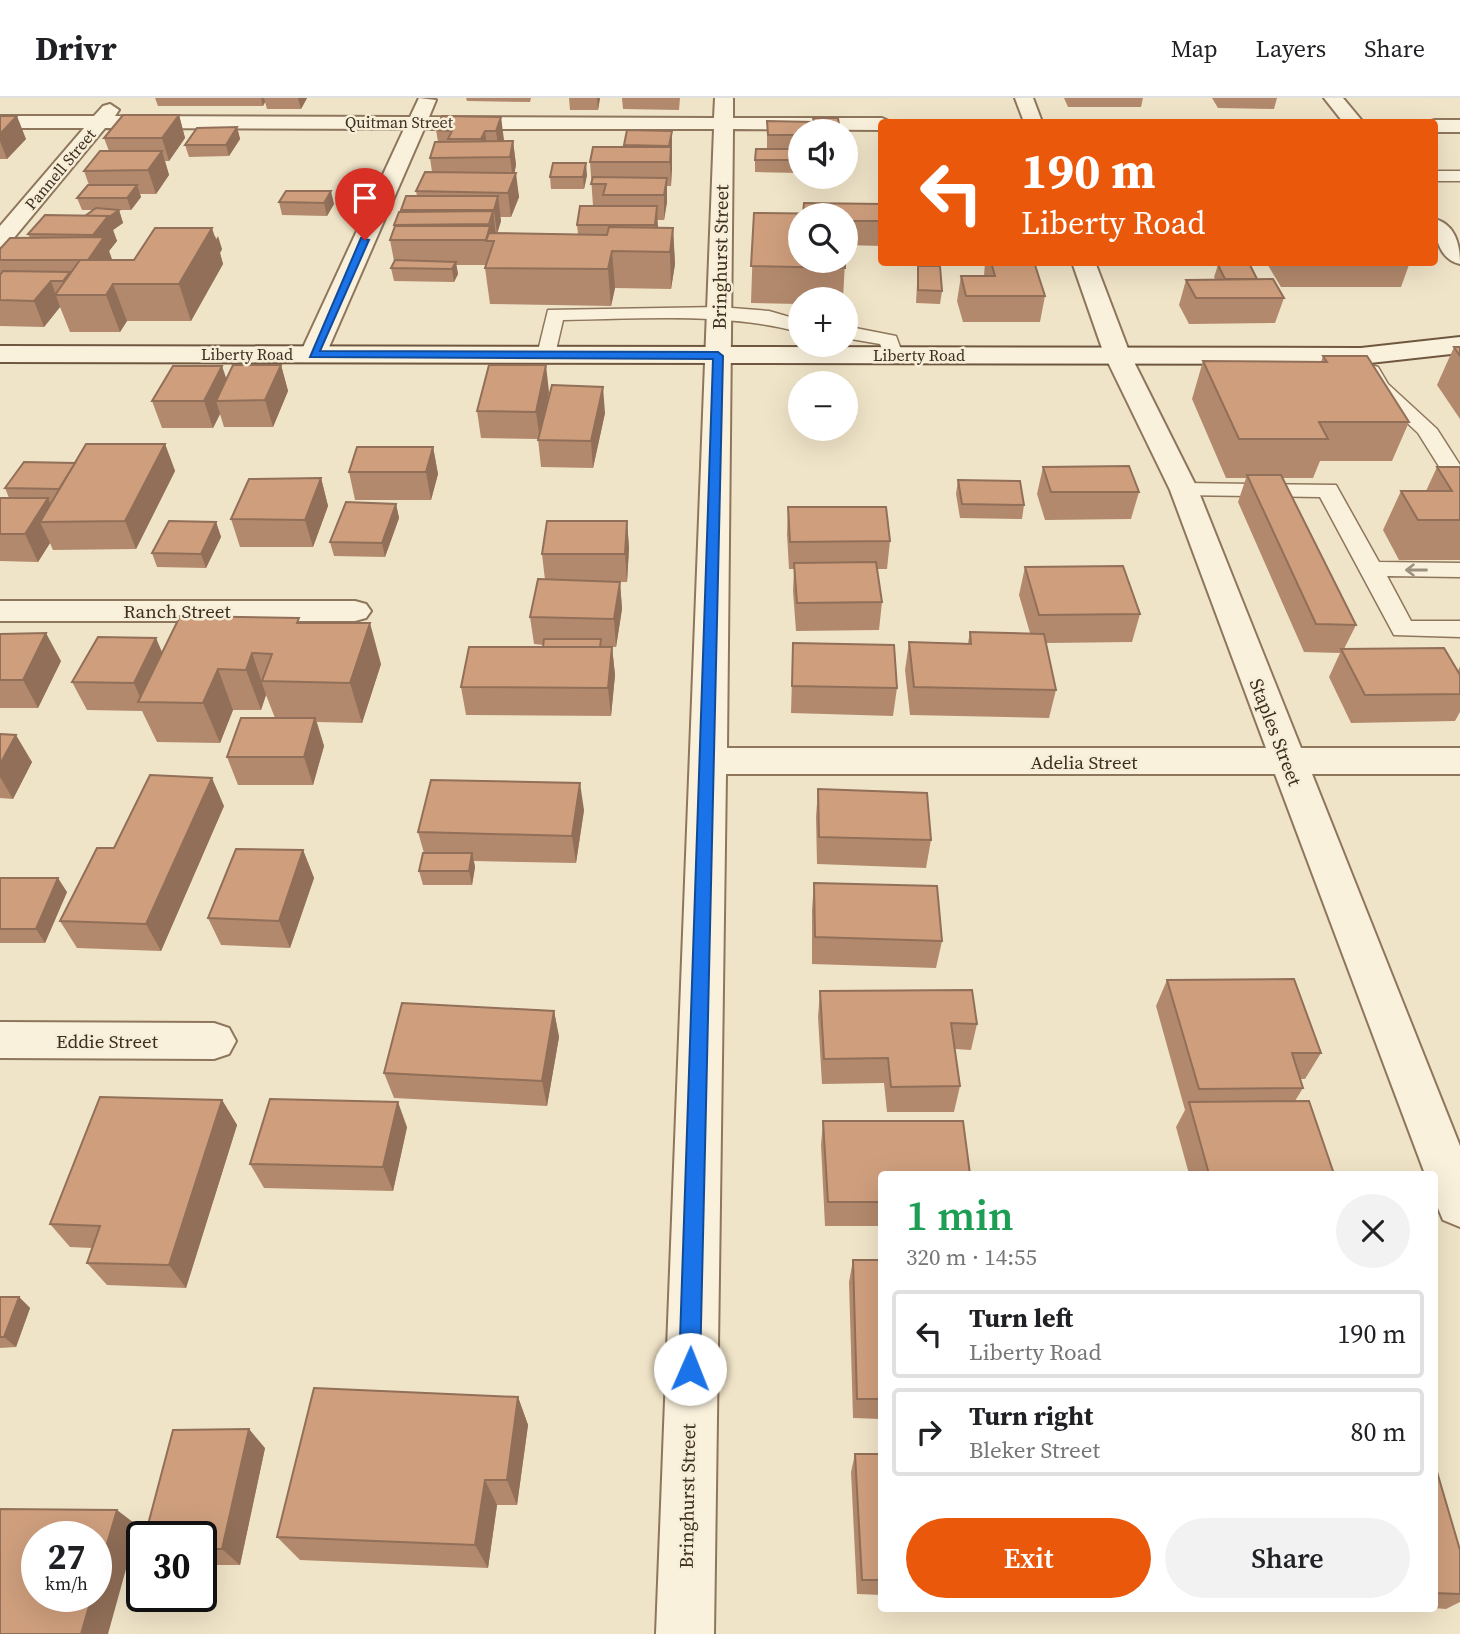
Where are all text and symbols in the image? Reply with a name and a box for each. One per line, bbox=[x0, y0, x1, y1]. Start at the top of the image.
text: Drivr bbox=[35, 26, 117, 71]
text: Map bbox=[1171, 32, 1218, 65]
text: Layers bbox=[1256, 32, 1326, 65]
text: Share bbox=[1364, 32, 1425, 65]
street label: Quitman Street bbox=[345, 111, 454, 133]
map controls bbox=[788, 119, 858, 441]
button: sound bbox=[788, 119, 858, 189]
street label: Pannell Street bbox=[20, 123, 101, 214]
text: 190 m bbox=[1021, 137, 1156, 204]
icon: left bbox=[906, 147, 997, 238]
pin bbox=[335, 168, 395, 240]
icon: arrive bbox=[346, 179, 384, 217]
street label: Bringhurst Street bbox=[706, 183, 734, 330]
text: Liberty Road bbox=[1021, 201, 1205, 245]
button: search bbox=[788, 203, 858, 273]
button: + bbox=[788, 287, 858, 357]
street label: Liberty Road bbox=[201, 343, 293, 365]
street label: Liberty Road bbox=[873, 344, 965, 366]
button: − bbox=[788, 371, 858, 441]
one-way arrow bbox=[1404, 563, 1427, 576]
street label: Ranch Street bbox=[123, 598, 232, 624]
street label: Staples Street bbox=[1244, 675, 1309, 790]
street label: Adelia Street bbox=[1030, 749, 1138, 775]
street label: Eddie Street bbox=[56, 1028, 159, 1054]
text: 1 min bbox=[906, 1186, 1014, 1244]
button: close bbox=[1336, 1194, 1410, 1268]
text: 320 m · 14:55 bbox=[906, 1241, 1037, 1273]
text: Turn left bbox=[969, 1300, 1073, 1336]
icon: left bbox=[910, 1315, 948, 1353]
text: 190 m bbox=[1338, 1316, 1406, 1352]
position arrow bbox=[653, 1332, 727, 1406]
text: Liberty Road bbox=[969, 1336, 1101, 1368]
text: Turn right bbox=[969, 1398, 1093, 1434]
icon: right bbox=[910, 1413, 948, 1451]
text: 80 m bbox=[1351, 1414, 1406, 1450]
street label: Bringhurst Street bbox=[673, 1422, 701, 1569]
text: Bleker Street bbox=[969, 1434, 1100, 1466]
button: Exit bbox=[906, 1518, 1151, 1598]
button: Share bbox=[1165, 1518, 1410, 1598]
speed limit sign: 30 bbox=[126, 1521, 217, 1612]
text: 27 bbox=[48, 1533, 85, 1581]
text: km/h bbox=[45, 1571, 88, 1596]

